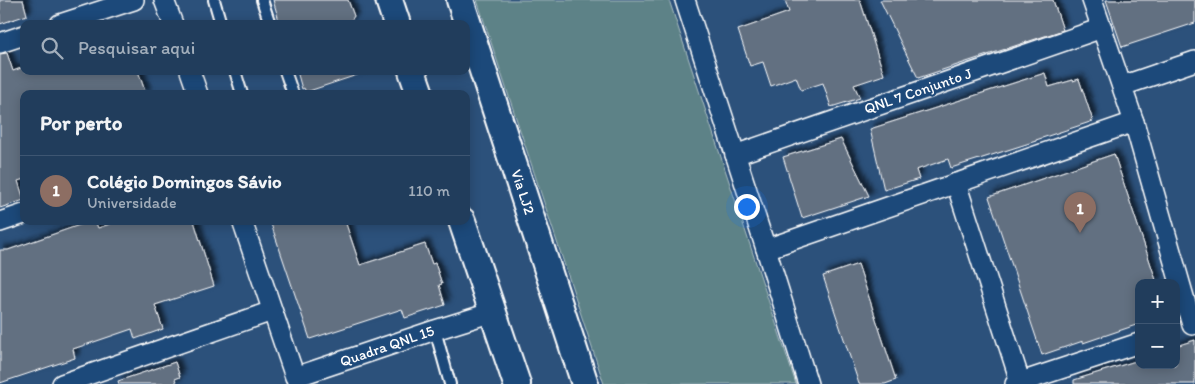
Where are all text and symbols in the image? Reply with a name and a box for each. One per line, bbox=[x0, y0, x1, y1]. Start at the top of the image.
search box bbox=[20, 20, 470, 75]
icon: search bbox=[38, 34, 66, 62]
text: Pesquisar aqui bbox=[78, 36, 195, 59]
street label: QNL 7 Conjunto J bbox=[862, 64, 974, 118]
text: Por perto bbox=[40, 110, 122, 135]
street label: Via LJ2 bbox=[507, 167, 539, 217]
text: Colégio Domingos Sávio bbox=[87, 170, 282, 193]
text: 1 bbox=[52, 181, 60, 200]
text: 110 m bbox=[408, 181, 450, 200]
pin: 1 bbox=[1064, 192, 1096, 233]
text: Universidade bbox=[87, 193, 177, 212]
your location bbox=[734, 194, 760, 220]
map controls bbox=[1135, 279, 1180, 369]
button: + bbox=[1135, 279, 1180, 324]
street label: Quadra QNL 15 bbox=[338, 321, 437, 371]
button: − bbox=[1135, 324, 1180, 369]

